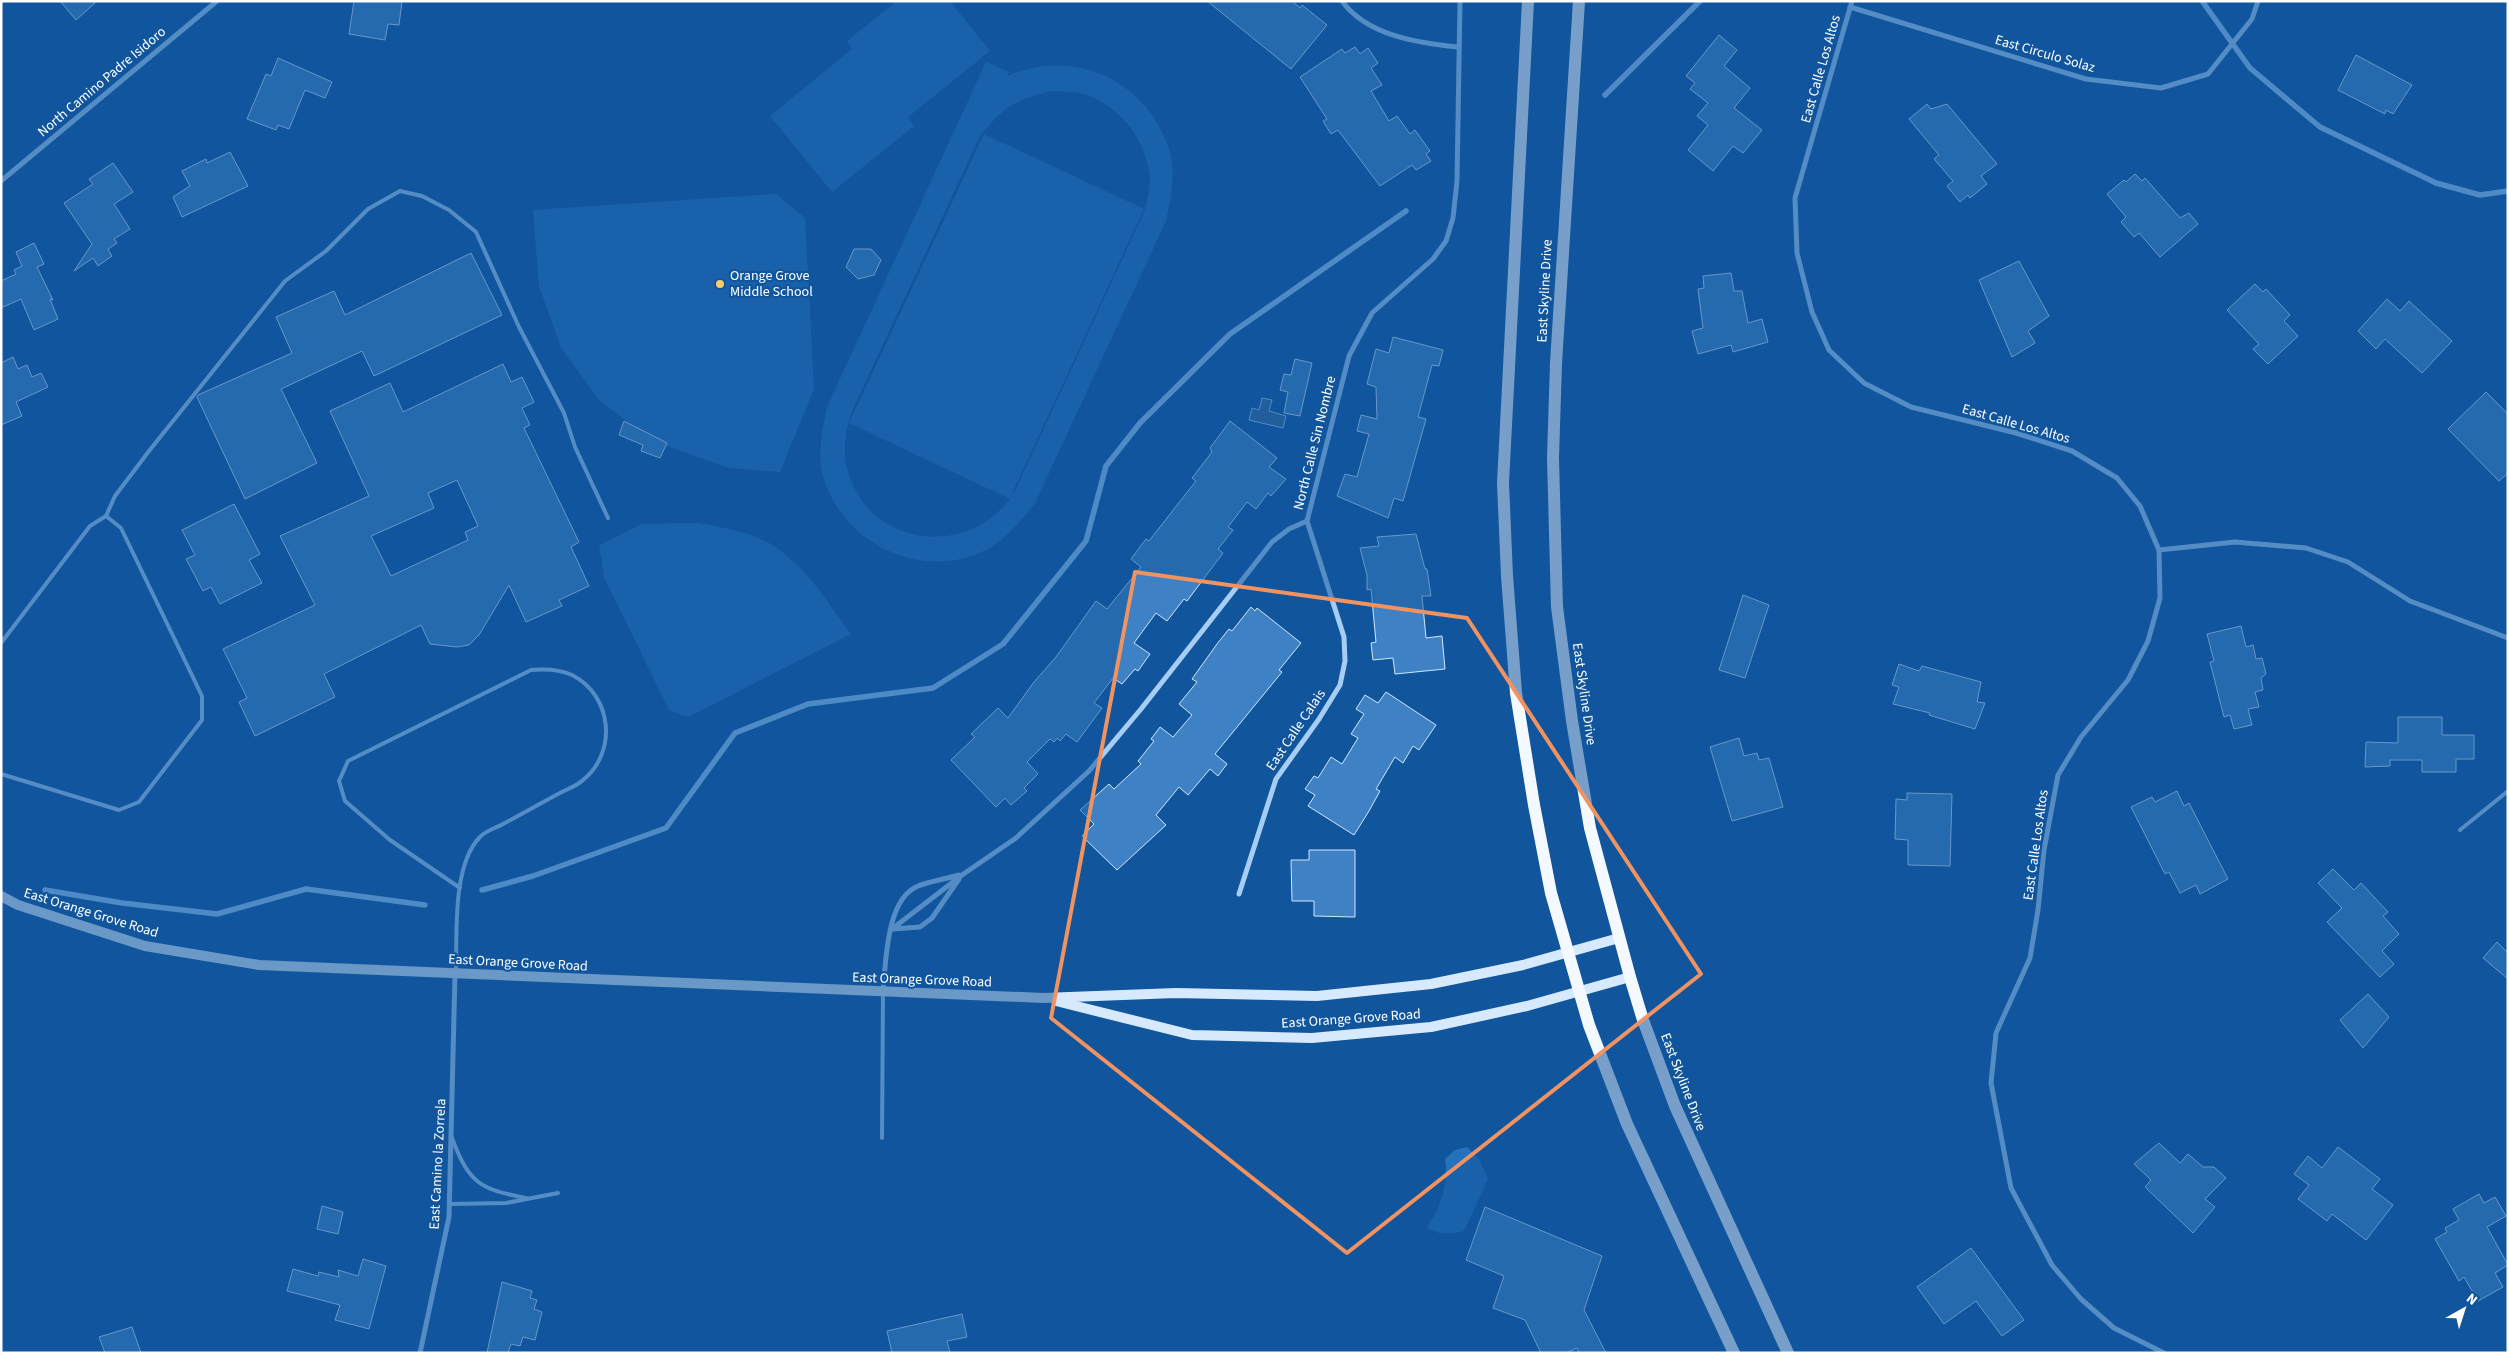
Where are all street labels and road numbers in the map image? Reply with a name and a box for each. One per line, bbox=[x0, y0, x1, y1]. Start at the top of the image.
street label: East Calle Los Altos bbox=[1796, 13, 1846, 125]
street label: North Camino Padre Isidoro bbox=[33, 22, 171, 142]
street label: East Circulo Solaz bbox=[1993, 30, 2097, 78]
street label: East Skyline Drive bbox=[1532, 239, 1558, 343]
street label: North Calle Sin Nombre bbox=[1289, 374, 1341, 512]
street label: East Calle Los Altos bbox=[1960, 399, 2072, 449]
street label: East Skyline Drive bbox=[1567, 641, 1601, 747]
street label: East Calle Calais bbox=[1261, 685, 1331, 775]
street label: East Calle Los Altos bbox=[2018, 788, 2054, 902]
street label: East Orange Grove Road bbox=[21, 883, 161, 943]
street label: East Orange Grove Road bbox=[448, 949, 588, 977]
street label: East Orange Grove Road bbox=[852, 968, 992, 992]
street label: East Orange Grove Road bbox=[1281, 1004, 1421, 1034]
street label: East Skyline Drive bbox=[1655, 1030, 1711, 1134]
street label: East Camino la Zorrela bbox=[425, 1098, 451, 1230]

